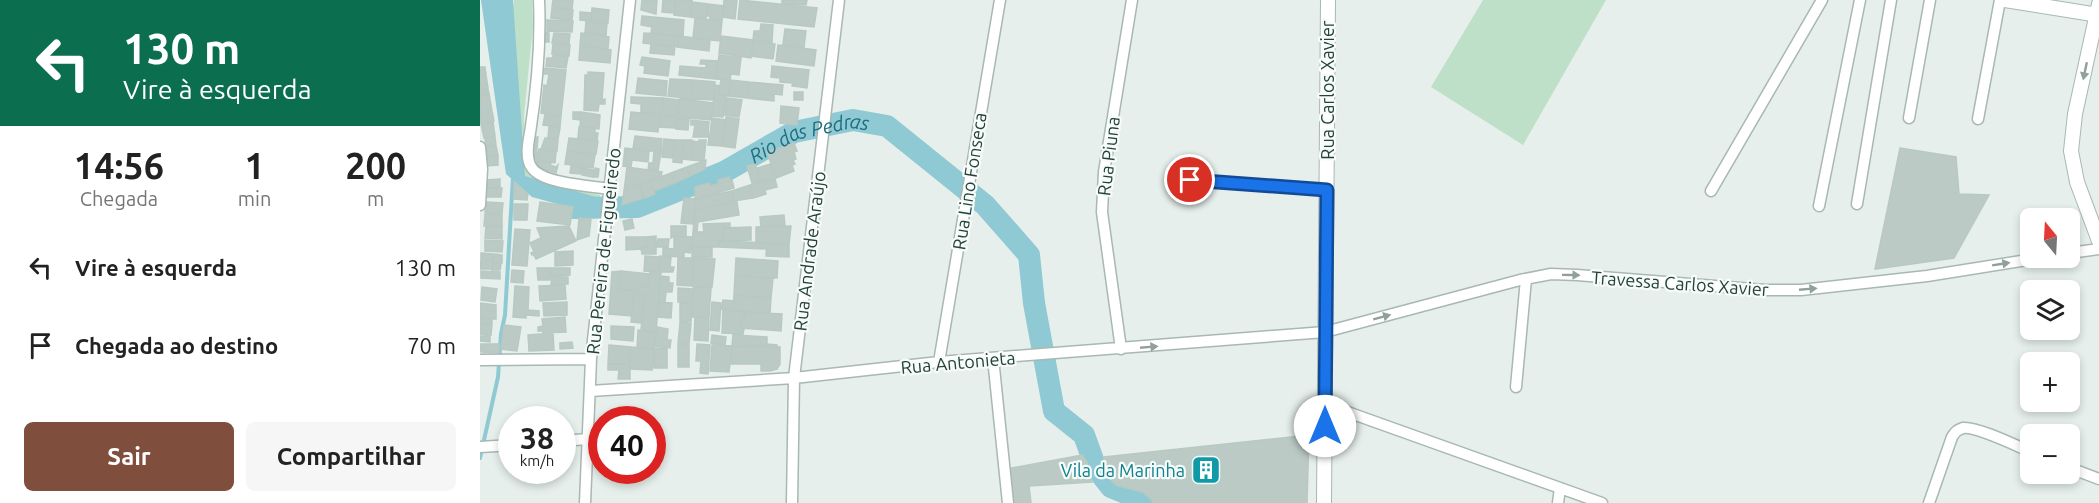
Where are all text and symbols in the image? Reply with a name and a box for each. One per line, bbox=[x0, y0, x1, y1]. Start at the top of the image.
street label: Rua Carlos Xavier bbox=[1317, 20, 1337, 160]
icon: left bbox=[24, 24, 102, 102]
text: 130 m bbox=[123, 25, 240, 72]
one-way arrow bbox=[2079, 62, 2089, 81]
text: Vire à esquerda bbox=[123, 74, 312, 104]
water label: Rio das Pedras bbox=[744, 108, 872, 167]
street label: Rua Lino Fonseca bbox=[948, 111, 990, 251]
street label: Rua Piuna bbox=[1093, 115, 1123, 197]
text: 14:56 bbox=[74, 145, 164, 186]
text: 1 bbox=[244, 145, 265, 186]
text: 200 bbox=[345, 145, 406, 186]
street label: Rua Pereira de Figueiredo bbox=[582, 147, 624, 355]
pin bbox=[1164, 154, 1215, 205]
icon: arrive bbox=[1173, 163, 1206, 196]
street label: Rua Andrade Araújo bbox=[789, 170, 829, 332]
text: Chegada bbox=[80, 187, 158, 210]
text: min bbox=[238, 187, 271, 210]
text: m bbox=[367, 187, 384, 210]
north arrow bbox=[2020, 208, 2080, 268]
map controls bbox=[2020, 208, 2080, 484]
icon: left bbox=[24, 251, 57, 284]
text: Vire à esquerda bbox=[75, 255, 237, 280]
text: 130 m bbox=[395, 255, 456, 280]
one-way arrow bbox=[1992, 259, 2011, 268]
street label: Travessa Carlos Xavier bbox=[1591, 267, 1769, 299]
one-way arrow bbox=[1562, 270, 1581, 279]
button: layers bbox=[2020, 280, 2080, 340]
one-way arrow bbox=[1798, 284, 1817, 294]
one-way arrow bbox=[1373, 312, 1391, 321]
icon: arrive bbox=[24, 329, 57, 362]
text: Chegada ao destino bbox=[75, 333, 278, 358]
text: 70 m bbox=[407, 333, 456, 358]
one-way arrow bbox=[1140, 342, 1159, 351]
street label: Rua Antonieta bbox=[900, 347, 1016, 377]
button: + bbox=[2020, 352, 2080, 412]
position arrow bbox=[1293, 394, 1357, 458]
speed limit sign: 40 bbox=[588, 406, 666, 484]
text: 38 bbox=[520, 421, 554, 455]
button: Sair bbox=[24, 422, 234, 491]
button: Compartilhar bbox=[246, 422, 456, 491]
button: − bbox=[2020, 424, 2080, 484]
text: km/h bbox=[520, 452, 554, 469]
building icon: Vila da Marinha bbox=[1190, 454, 1222, 486]
place label: Vila da Marinha bbox=[1061, 460, 1185, 480]

